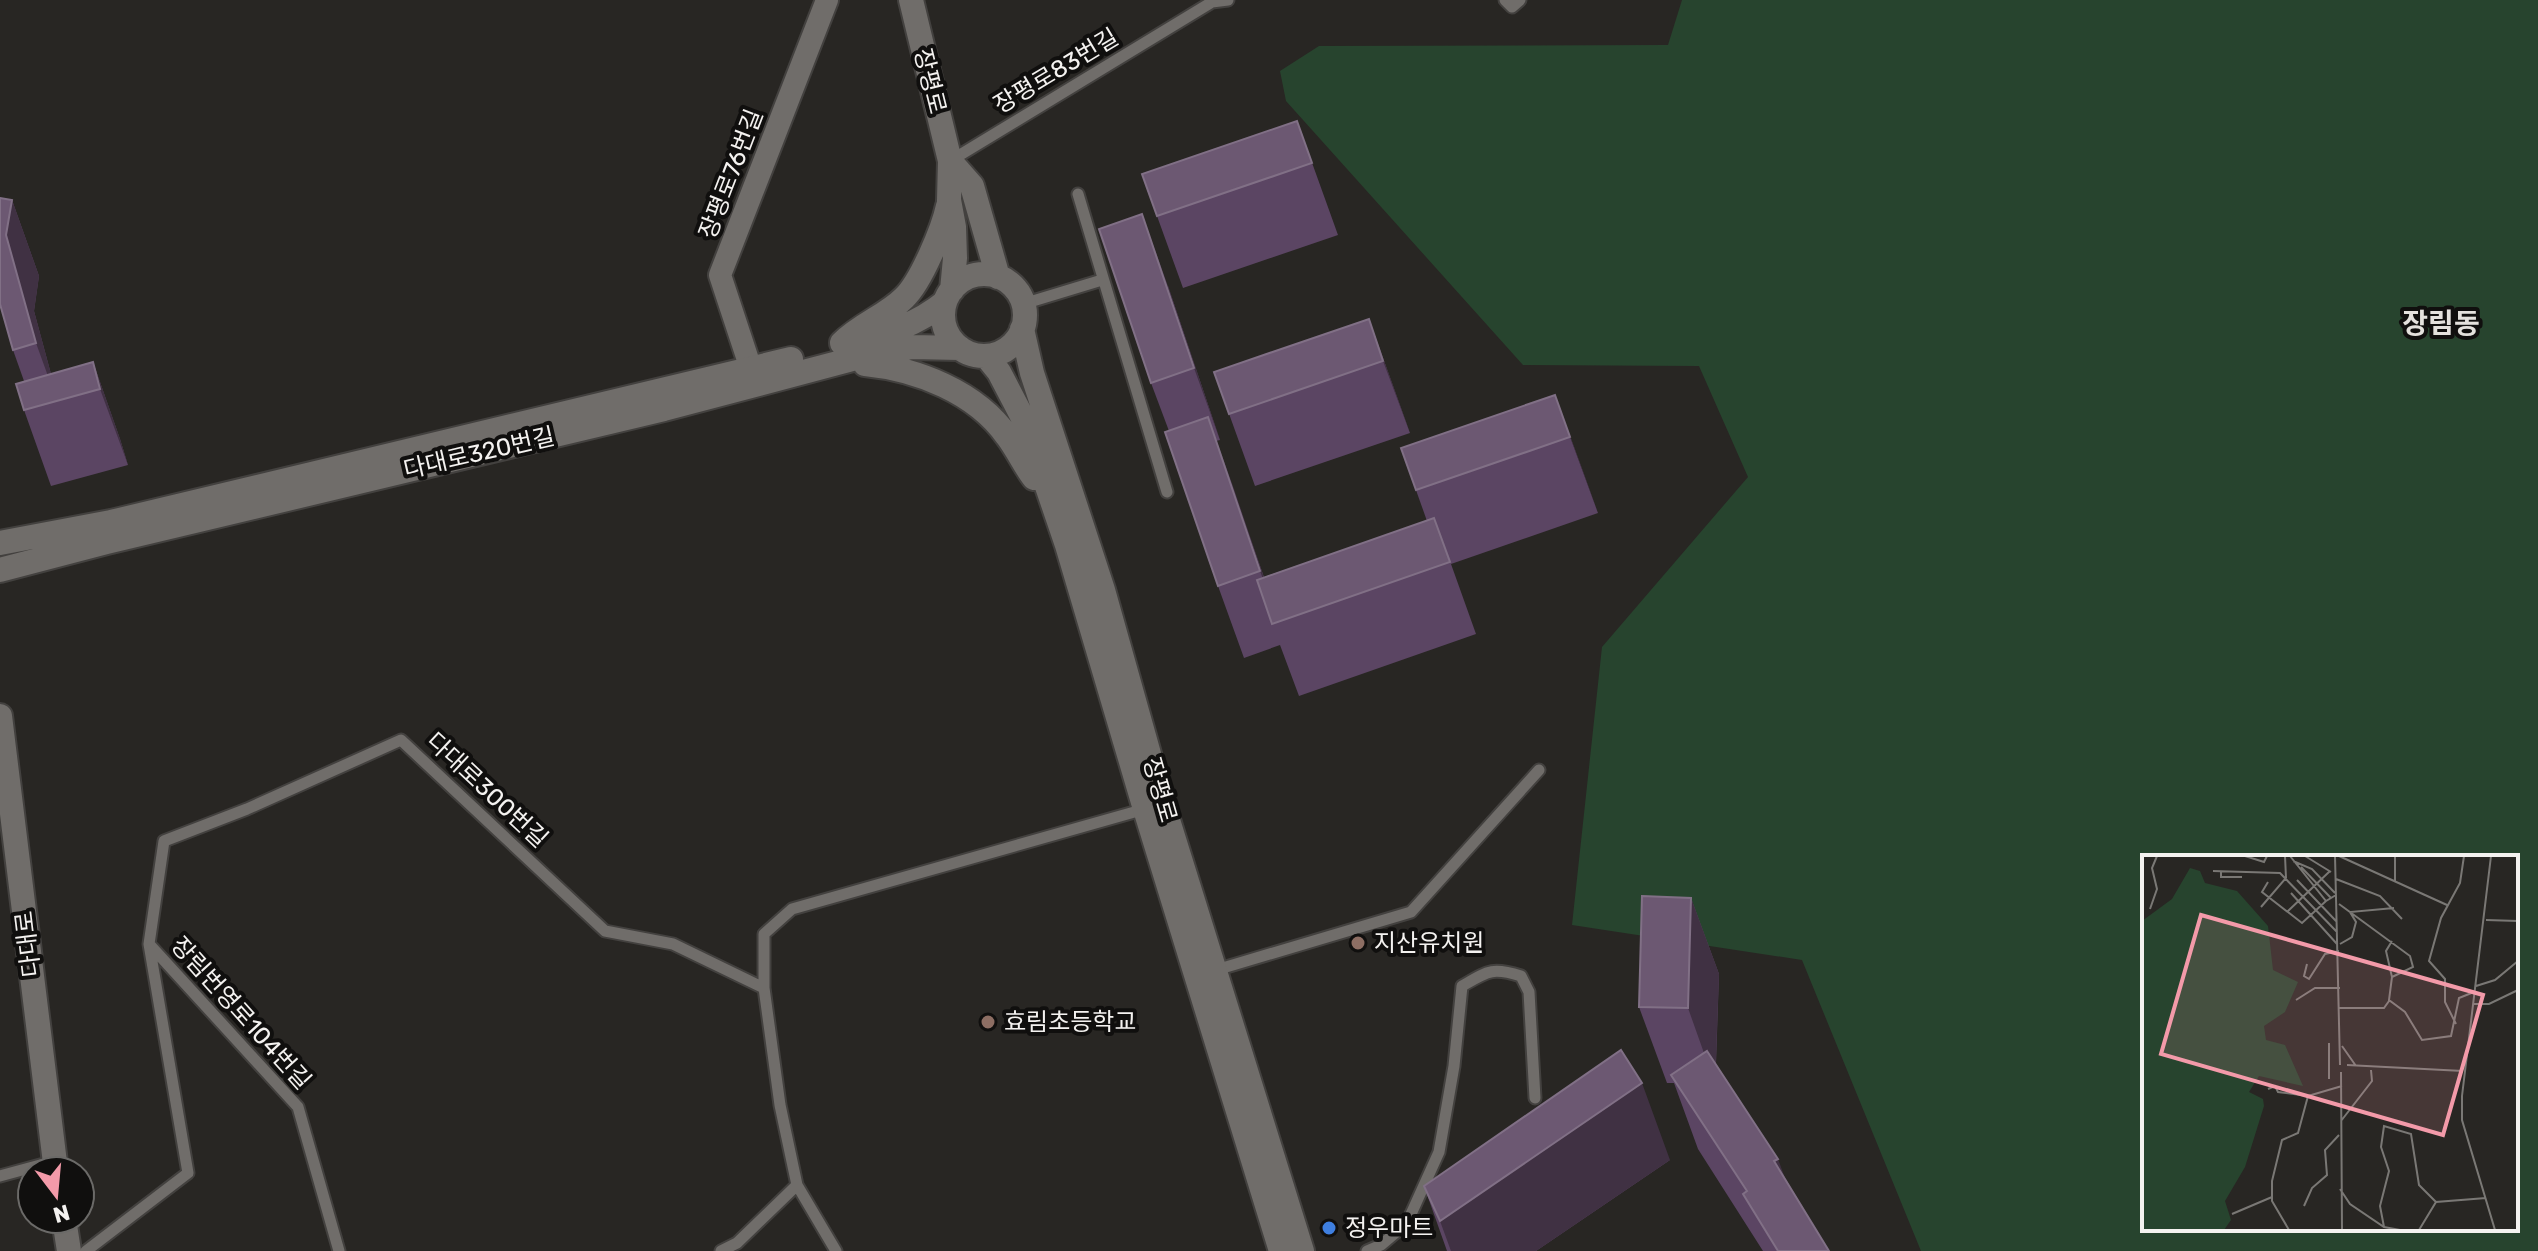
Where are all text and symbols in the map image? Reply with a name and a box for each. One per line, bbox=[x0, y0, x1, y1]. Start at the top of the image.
street label: 장평로83번길 bbox=[989, 23, 1123, 119]
street label: 장평로 bbox=[908, 45, 952, 117]
street label: 장평로76번길 bbox=[693, 105, 769, 243]
district label: 장림동 bbox=[2402, 307, 2480, 340]
street label: 다대로320번길 bbox=[401, 422, 557, 484]
street label: 다대로300번길 bbox=[421, 727, 553, 853]
street label: 장평로 bbox=[1137, 754, 1183, 826]
inset map bbox=[2142, 855, 2518, 1231]
street label: 다대로 bbox=[10, 909, 46, 979]
place label: 지산유치원 bbox=[1374, 929, 1484, 957]
street label: 장림번영로104번길 bbox=[165, 931, 317, 1095]
marker: 지산유치원 bbox=[1349, 934, 1367, 952]
place label: 효림초등학교 bbox=[1004, 1008, 1136, 1036]
marker: 효림초등학교 bbox=[979, 1013, 997, 1031]
north arrow bbox=[16, 1155, 96, 1235]
text: N bbox=[50, 1199, 73, 1229]
place label: 정우마트 bbox=[1345, 1214, 1433, 1242]
marker: 정우마트 bbox=[1320, 1219, 1338, 1237]

